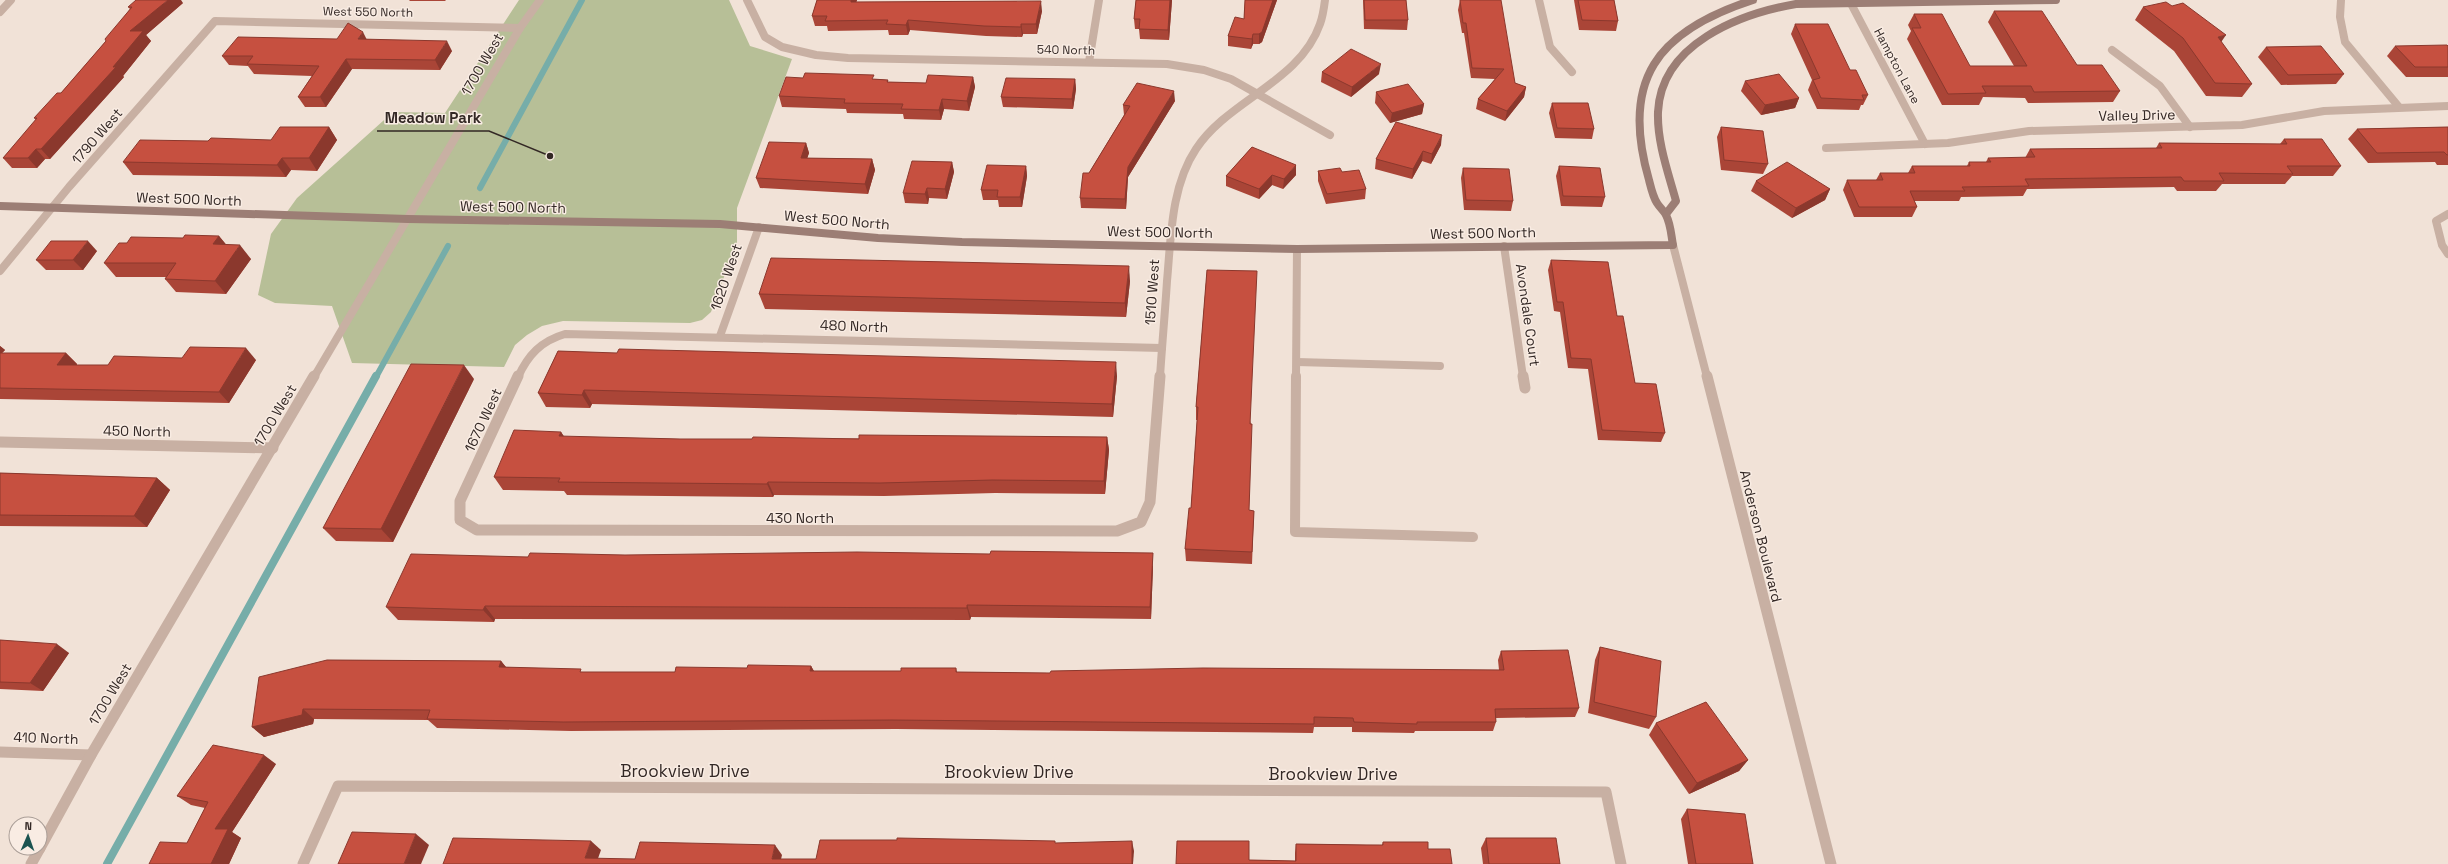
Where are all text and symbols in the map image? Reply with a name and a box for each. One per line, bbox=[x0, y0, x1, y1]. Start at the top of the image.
street label: West 550 North bbox=[323, 3, 413, 21]
street label: Hampton Lane bbox=[1870, 25, 1924, 107]
street label: 1700 West bbox=[457, 30, 507, 98]
street label: 540 North bbox=[1037, 41, 1095, 59]
street label: 1790 West bbox=[68, 104, 126, 168]
callout: Meadow Park bbox=[377, 104, 489, 131]
street label: Valley Drive bbox=[2098, 105, 2176, 125]
text: Meadow Park bbox=[385, 108, 482, 127]
street label: West 500 North bbox=[136, 188, 242, 210]
street label: West 500 North bbox=[460, 197, 566, 217]
street label: West 500 North bbox=[784, 206, 890, 234]
street label: West 500 North bbox=[1107, 222, 1213, 242]
street label: West 500 North bbox=[1430, 223, 1536, 243]
street label: 1620 West bbox=[706, 241, 746, 313]
street label: 1510 West bbox=[1141, 258, 1163, 326]
street label: Avondale Court bbox=[1512, 263, 1544, 367]
street label: 480 North bbox=[820, 316, 888, 336]
street label: 1700 West bbox=[249, 381, 301, 449]
street label: 1670 West bbox=[460, 385, 506, 455]
street label: 450 North bbox=[103, 421, 171, 441]
street label: Anderson Boulevard bbox=[1736, 468, 1786, 604]
street label: 430 North bbox=[766, 509, 834, 527]
street label: 1700 West bbox=[84, 660, 136, 728]
street label: 410 North bbox=[13, 728, 79, 748]
street label: Brookview Drive bbox=[620, 760, 750, 782]
street label: Brookview Drive bbox=[944, 761, 1074, 783]
street label: Brookview Drive bbox=[1268, 763, 1398, 785]
north arrow bbox=[8, 816, 48, 856]
text: N bbox=[24, 819, 32, 833]

